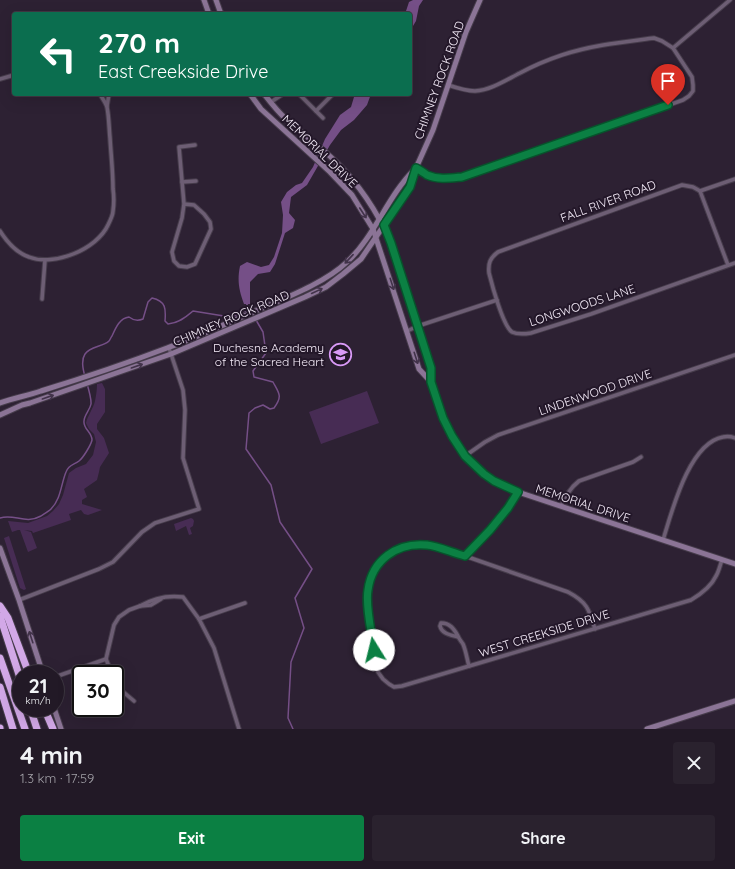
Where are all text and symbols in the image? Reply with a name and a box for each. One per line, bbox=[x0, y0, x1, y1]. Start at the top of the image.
street label: CHIMNEY ROCK ROAD bbox=[411, 18, 467, 141]
text: 270 m bbox=[98, 25, 180, 60]
icon: left bbox=[32, 28, 84, 80]
text: East Creekside Drive bbox=[98, 60, 268, 83]
pin bbox=[651, 64, 685, 105]
icon: arrive bbox=[657, 70, 679, 92]
street label: MEMORIAL DRIVE bbox=[279, 111, 361, 191]
street label: FALL RIVER ROAD bbox=[558, 177, 658, 225]
one-way arrow bbox=[359, 207, 367, 218]
one-way arrow bbox=[344, 254, 354, 264]
one-way arrow bbox=[389, 278, 396, 291]
street label: LONGWOODS LANE bbox=[527, 281, 637, 329]
street label: CHIMNEY ROCK ROAD bbox=[171, 287, 292, 349]
one-way arrow bbox=[311, 287, 323, 294]
place label: Duchesne Academy of the Sacred Heart bbox=[213, 340, 324, 369]
school or university icon: Duchesne Academy of the Sacred Heart bbox=[327, 341, 353, 367]
one-way arrow bbox=[413, 352, 420, 365]
one-way arrow bbox=[130, 362, 143, 369]
street label: LINDENWOOD DRIVE bbox=[536, 366, 654, 418]
one-way arrow bbox=[42, 393, 55, 400]
street label: MEMORIAL DRIVE bbox=[534, 481, 632, 525]
street label: WEST CREEKSIDE DRIVE bbox=[477, 606, 611, 660]
position arrow bbox=[353, 629, 395, 671]
one-way arrow bbox=[27, 631, 34, 644]
speed limit sign: 30 bbox=[72, 665, 124, 717]
text: 21 bbox=[28, 673, 48, 698]
text: km/h bbox=[25, 694, 51, 707]
text: 4 min bbox=[20, 740, 83, 770]
button: close bbox=[673, 742, 715, 784]
text: 1.3 km · 17:59 bbox=[20, 770, 94, 786]
button: Exit bbox=[20, 815, 364, 861]
button: Share bbox=[372, 815, 715, 861]

